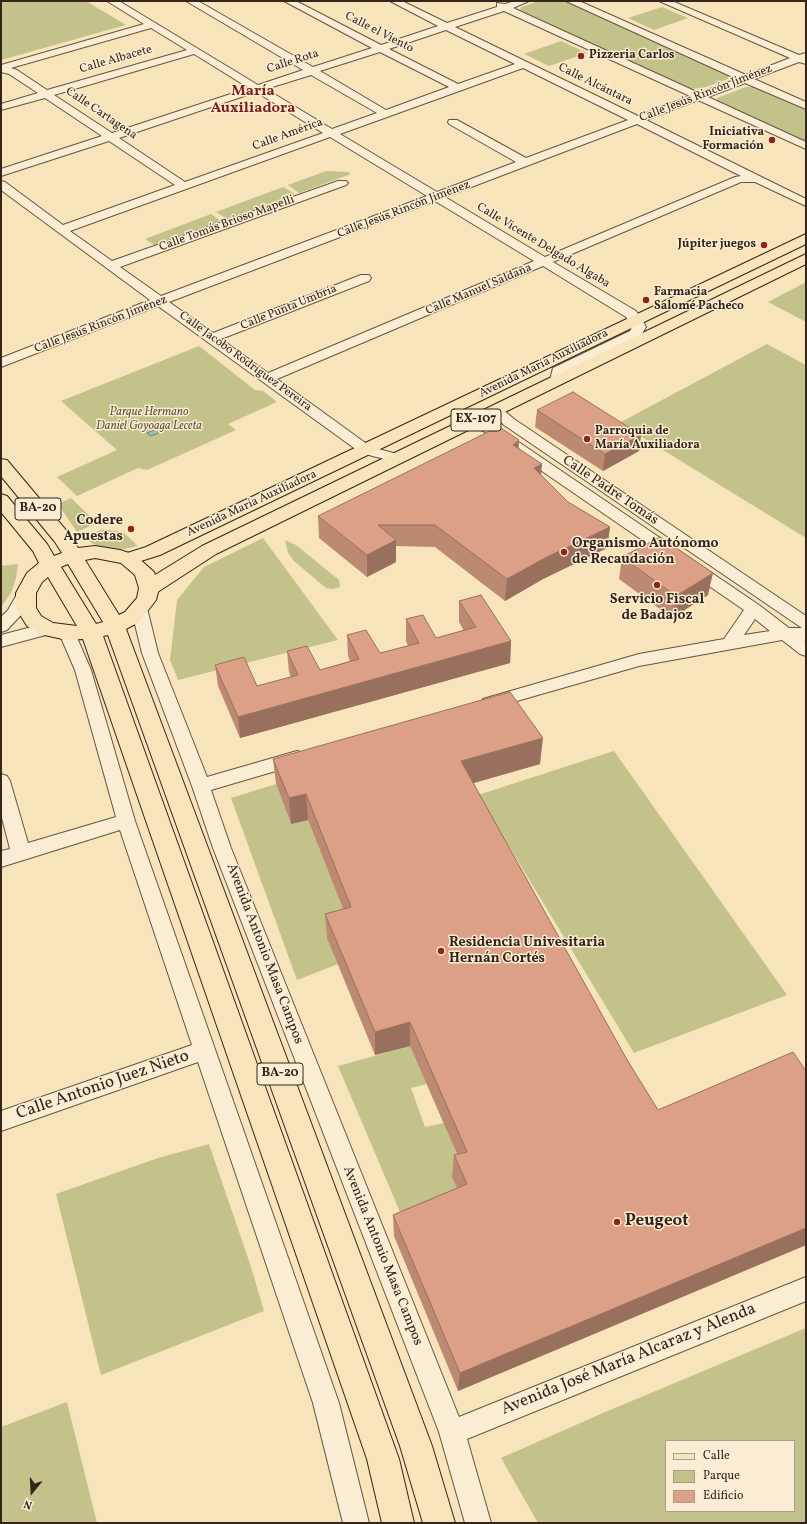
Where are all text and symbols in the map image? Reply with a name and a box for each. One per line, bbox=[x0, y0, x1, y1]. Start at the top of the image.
street label: Calle el Viento bbox=[342, 9, 416, 57]
street label: Calle Albacete bbox=[78, 43, 154, 77]
street label: Calle Rota bbox=[265, 47, 321, 77]
place label: Pizzeria Carlos bbox=[589, 49, 675, 63]
marker: Pizzeria Carlos bbox=[576, 51, 586, 61]
street label: Calle Alcántara bbox=[556, 61, 634, 109]
street label: Calle Jesús Rincón Jiménez bbox=[638, 62, 774, 126]
district label: María Auxiliadora bbox=[211, 83, 295, 118]
street label: Calle Cartagena bbox=[63, 85, 139, 143]
street label: Calle América bbox=[251, 116, 325, 154]
place label: Iniciativa Formación bbox=[703, 126, 764, 154]
marker: Iniciativa Formación bbox=[767, 135, 777, 145]
street label: Calle Jesús Rincón Jiménez bbox=[336, 178, 472, 242]
street label: Calle Tomás Brioso Mapelli bbox=[157, 193, 297, 255]
street label: Calle Vicente Delgado Algaba bbox=[474, 200, 612, 292]
place label: Júpiter juegos bbox=[678, 238, 756, 252]
marker: Júpiter juegos bbox=[759, 240, 769, 250]
street label: Calle Manuel Saldaña bbox=[424, 261, 534, 319]
street label: Calle Punta Umbría bbox=[239, 282, 339, 334]
place label: Farmacia Salomé Pacheco bbox=[654, 286, 744, 314]
street label: Calle Jesús Rincón Jiménez bbox=[33, 293, 169, 357]
marker: Farmacia Salomé Pacheco bbox=[641, 295, 651, 305]
street label: Calle Jacobo Rodríguez Pereira bbox=[176, 309, 314, 415]
street label: Avenida María Auxiliadora bbox=[477, 326, 611, 402]
park label: Parque Hermano Daniel Goyoaga Leceta bbox=[96, 406, 202, 434]
road number: EX-107 bbox=[451, 409, 501, 431]
place label: Parroquia de María Auxiliadora bbox=[595, 425, 700, 453]
marker: Parroquia de María Auxiliadora bbox=[582, 434, 592, 444]
street label: Calle Padre Tomás bbox=[559, 453, 661, 529]
street label: Avenida María Auxiliadora bbox=[185, 467, 319, 541]
road number: BA-20 bbox=[15, 498, 61, 520]
place label: Codere Apuestas bbox=[63, 513, 123, 546]
marker: Codere Apuestas bbox=[126, 524, 136, 534]
place label: Organismo Autónomo de Recaudación bbox=[572, 536, 719, 568]
marker: Organismo Autónomo de Recaudación bbox=[559, 547, 569, 557]
marker: Servicio Fiscal de Badajoz bbox=[652, 580, 662, 590]
place label: Servicio Fiscal de Badajoz bbox=[610, 592, 704, 624]
street label: Avenida Antonio Masa Campos bbox=[222, 861, 306, 1047]
place label: Residencia Univesitaria Hernán Cortés bbox=[449, 935, 605, 968]
marker: Residencia Univesitaria Hernán Cortés bbox=[436, 946, 446, 956]
street label: Calle Antonio Juez Nieto bbox=[14, 1047, 192, 1125]
road number: BA-20 bbox=[257, 1063, 303, 1085]
street label: Avenida Antonio Masa Campos bbox=[338, 1164, 426, 1348]
place label: Peugeot bbox=[625, 1212, 689, 1232]
marker: Peugeot bbox=[612, 1217, 622, 1227]
street label: Avenida José María Alcaraz y Alenda bbox=[499, 1299, 759, 1421]
legend bbox=[665, 1440, 795, 1512]
text: Calle bbox=[703, 1448, 730, 1464]
text: Parque bbox=[703, 1468, 740, 1484]
north arrow bbox=[12, 1472, 52, 1512]
text: Edificio bbox=[703, 1488, 743, 1504]
text: N bbox=[22, 1496, 34, 1512]

